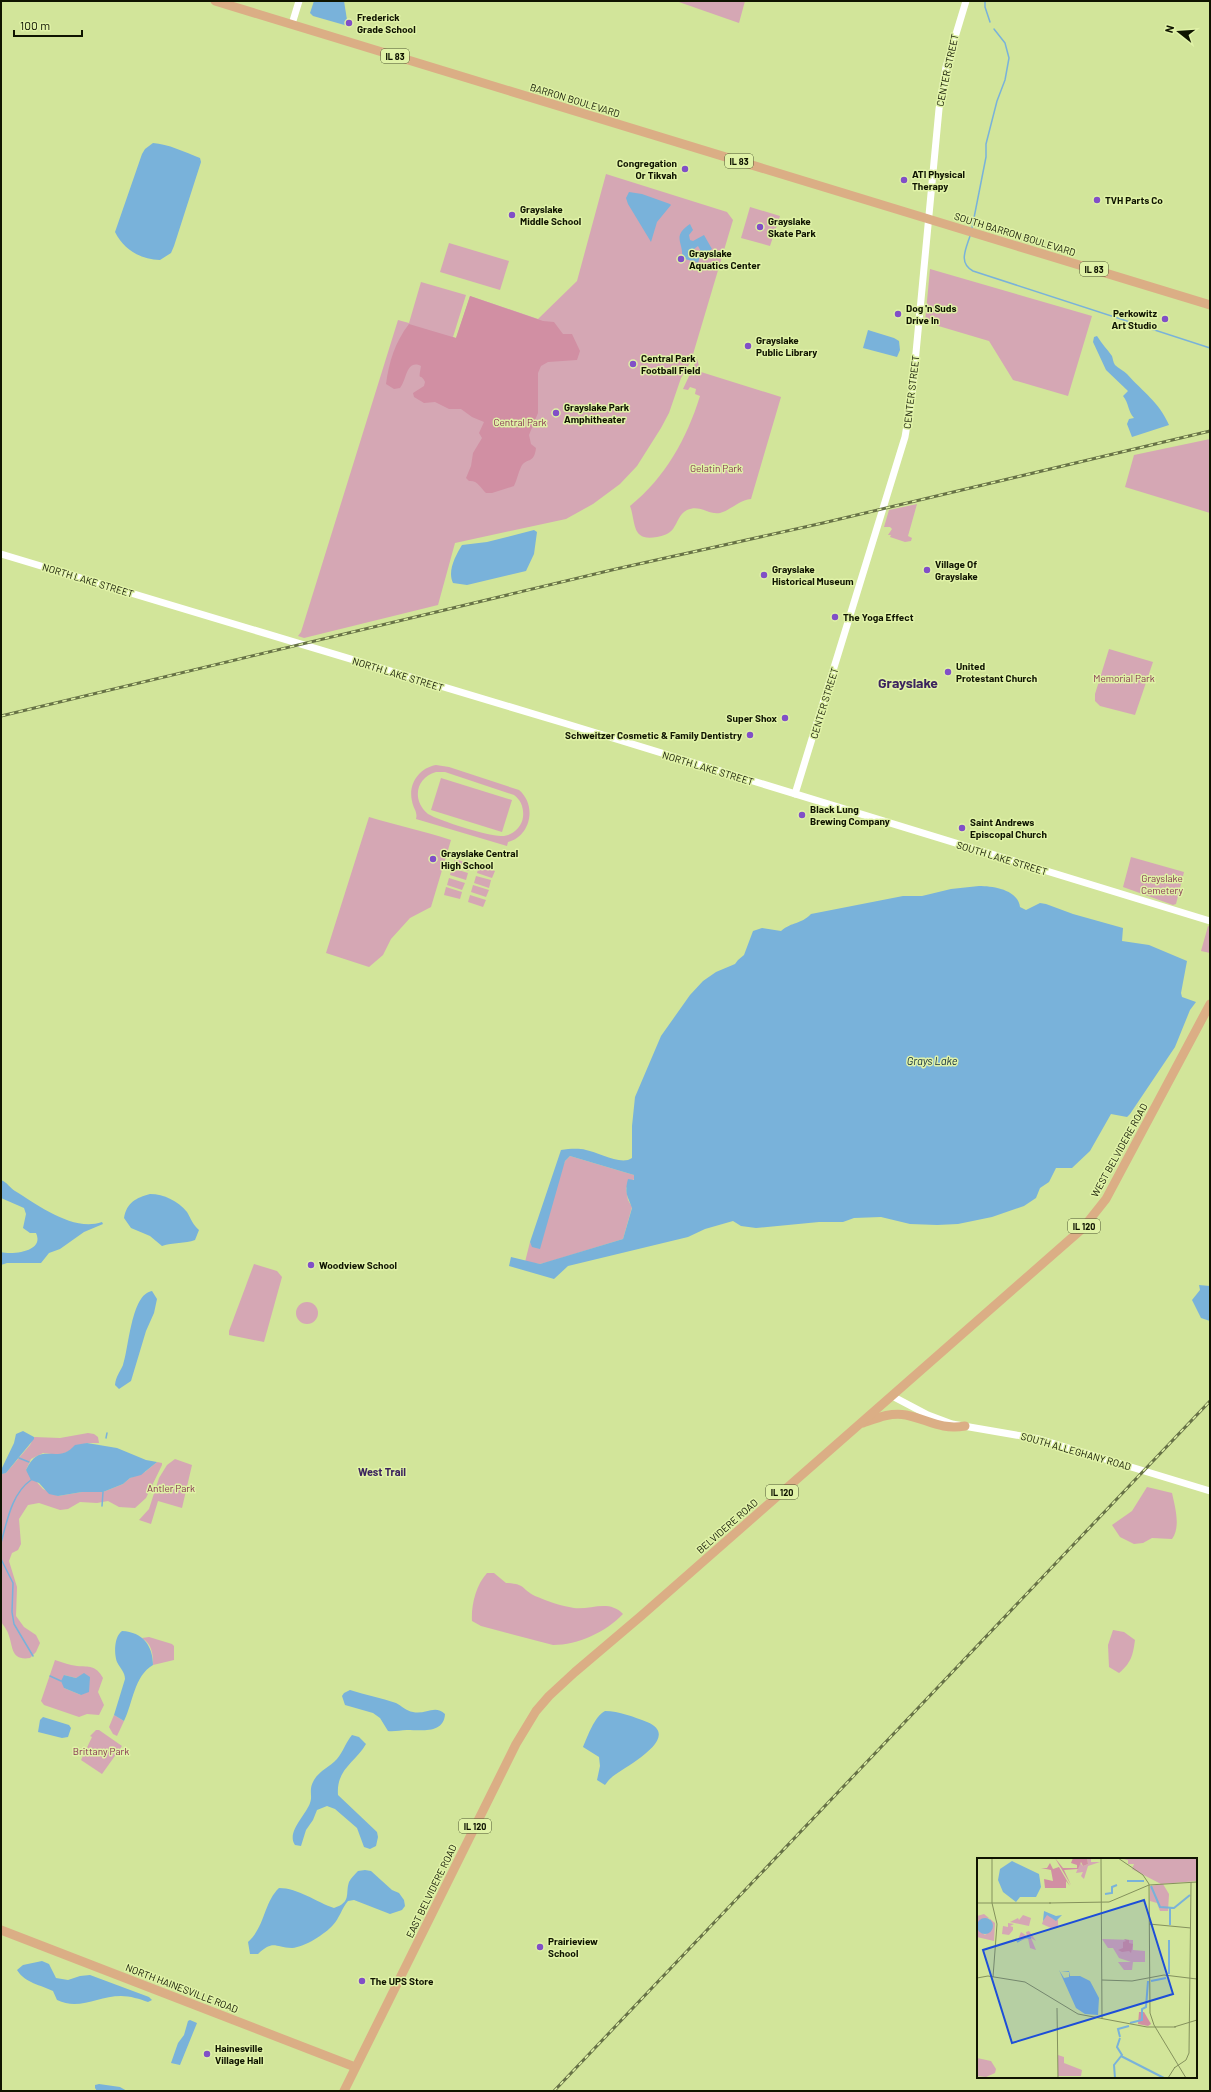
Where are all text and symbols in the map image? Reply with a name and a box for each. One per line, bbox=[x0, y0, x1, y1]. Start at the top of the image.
place label: Frederick Grade School bbox=[357, 11, 416, 35]
scale bar bbox=[14, 12, 82, 38]
north arrow bbox=[1159, 12, 1199, 52]
text: 100 m bbox=[20, 18, 50, 32]
marker: Frederick Grade School bbox=[344, 18, 354, 28]
text: N bbox=[1162, 24, 1176, 34]
street label: CENTER STREET bbox=[933, 32, 961, 107]
road number: IL 83 bbox=[381, 49, 409, 63]
street label: BARRON BOULEVARD bbox=[529, 81, 621, 119]
road number: IL 83 bbox=[725, 154, 753, 168]
place label: Congregation Or Tikvah bbox=[617, 157, 677, 181]
marker: Congregation Or Tikvah bbox=[680, 164, 690, 174]
place label: ATI Physical Therapy bbox=[912, 168, 965, 192]
marker: ATI Physical Therapy bbox=[899, 175, 909, 185]
place label: TVH Parts Co bbox=[1105, 194, 1163, 206]
marker: TVH Parts Co bbox=[1092, 195, 1102, 205]
place label: Grayslake Middle School bbox=[520, 203, 581, 227]
marker: Grayslake Middle School bbox=[507, 210, 517, 220]
street label: SOUTH BARRON BOULEVARD bbox=[953, 210, 1077, 258]
place label: Grayslake Skate Park bbox=[768, 215, 816, 239]
marker: Grayslake Skate Park bbox=[755, 222, 765, 232]
place label: Grayslake Aquatics Center bbox=[689, 247, 761, 271]
marker: Grayslake Aquatics Center bbox=[676, 254, 686, 264]
road number: IL 83 bbox=[1080, 262, 1108, 276]
place label: Dog 'n Suds Drive In bbox=[906, 302, 956, 326]
place label: Perkowitz Art Studio bbox=[1112, 307, 1157, 331]
marker: Dog 'n Suds Drive In bbox=[893, 309, 903, 319]
marker: Perkowitz Art Studio bbox=[1160, 314, 1170, 324]
place label: Grayslake Public Library bbox=[756, 334, 817, 358]
marker: Grayslake Public Library bbox=[743, 341, 753, 351]
place label: Central Park Football Field bbox=[641, 352, 701, 376]
street label: CENTER STREET bbox=[901, 354, 921, 429]
marker: Central Park Football Field bbox=[628, 359, 638, 369]
place label: Grayslake Park Amphitheater bbox=[564, 401, 630, 425]
marker: Grayslake Park Amphitheater bbox=[551, 408, 561, 418]
park label: Central Park bbox=[493, 416, 547, 428]
park label: Gelatin Park bbox=[690, 462, 742, 474]
place label: Village Of Grayslake bbox=[935, 558, 978, 582]
street label: NORTH LAKE STREET bbox=[41, 560, 135, 600]
place label: Grayslake Historical Museum bbox=[772, 563, 854, 587]
marker: Village Of Grayslake bbox=[922, 565, 932, 575]
marker: Grayslake Historical Museum bbox=[759, 570, 769, 580]
place label: The Yoga Effect bbox=[843, 611, 914, 623]
marker: The Yoga Effect bbox=[830, 612, 840, 622]
street label: NORTH LAKE STREET bbox=[351, 654, 445, 694]
place label: United Protestant Church bbox=[956, 660, 1037, 684]
street label: CENTER STREET bbox=[807, 666, 841, 740]
marker: United Protestant Church bbox=[943, 667, 953, 677]
park label: Memorial Park bbox=[1093, 672, 1155, 684]
district label: Grayslake bbox=[878, 674, 938, 691]
place label: Super Shox bbox=[727, 712, 778, 724]
marker: Super Shox bbox=[780, 713, 790, 723]
place label: Schweitzer Cosmetic & Family Dentistry bbox=[565, 729, 742, 741]
marker: Schweitzer Cosmetic & Family Dentistry bbox=[745, 730, 755, 740]
street label: NORTH LAKE STREET bbox=[661, 748, 755, 788]
place label: Black Lung Brewing Company bbox=[810, 803, 890, 827]
marker: Black Lung Brewing Company bbox=[797, 810, 807, 820]
place label: Saint Andrews Episcopal Church bbox=[970, 816, 1047, 840]
marker: Saint Andrews Episcopal Church bbox=[957, 823, 967, 833]
street label: SOUTH LAKE STREET bbox=[955, 838, 1049, 878]
place label: Grayslake Central High School bbox=[441, 847, 518, 871]
marker: Grayslake Central High School bbox=[428, 854, 438, 864]
park label: Grayslake Cemetery bbox=[1141, 872, 1183, 896]
water label: Grays Lake bbox=[907, 1054, 958, 1067]
street label: WEST BELVIDERE ROAD bbox=[1088, 1101, 1150, 1199]
road number: IL 120 bbox=[1068, 1219, 1100, 1233]
place label: Woodview School bbox=[319, 1259, 397, 1271]
marker: Woodview School bbox=[306, 1260, 316, 1270]
street label: SOUTH ALLEGHANY ROAD bbox=[1020, 1430, 1132, 1472]
district label: West Trail bbox=[358, 1465, 406, 1478]
park label: Antler Park bbox=[147, 1482, 195, 1494]
road number: IL 120 bbox=[766, 1485, 798, 1499]
street label: BELVIDERE ROAD bbox=[694, 1496, 760, 1556]
park label: Brittany Park bbox=[73, 1745, 129, 1757]
road number: IL 120 bbox=[459, 1819, 491, 1833]
street label: EAST BELVIDERE ROAD bbox=[403, 1842, 459, 1940]
inset map bbox=[977, 1858, 1197, 2078]
place label: Prairieview School bbox=[548, 1935, 598, 1959]
marker: Prairieview School bbox=[535, 1942, 545, 1952]
street label: NORTH HAINESVILLE ROAD bbox=[124, 1961, 240, 2015]
place label: The UPS Store bbox=[370, 1975, 434, 1987]
marker: The UPS Store bbox=[357, 1976, 367, 1986]
place label: Hainesville Village Hall bbox=[215, 2042, 263, 2066]
marker: Hainesville Village Hall bbox=[202, 2049, 212, 2059]

